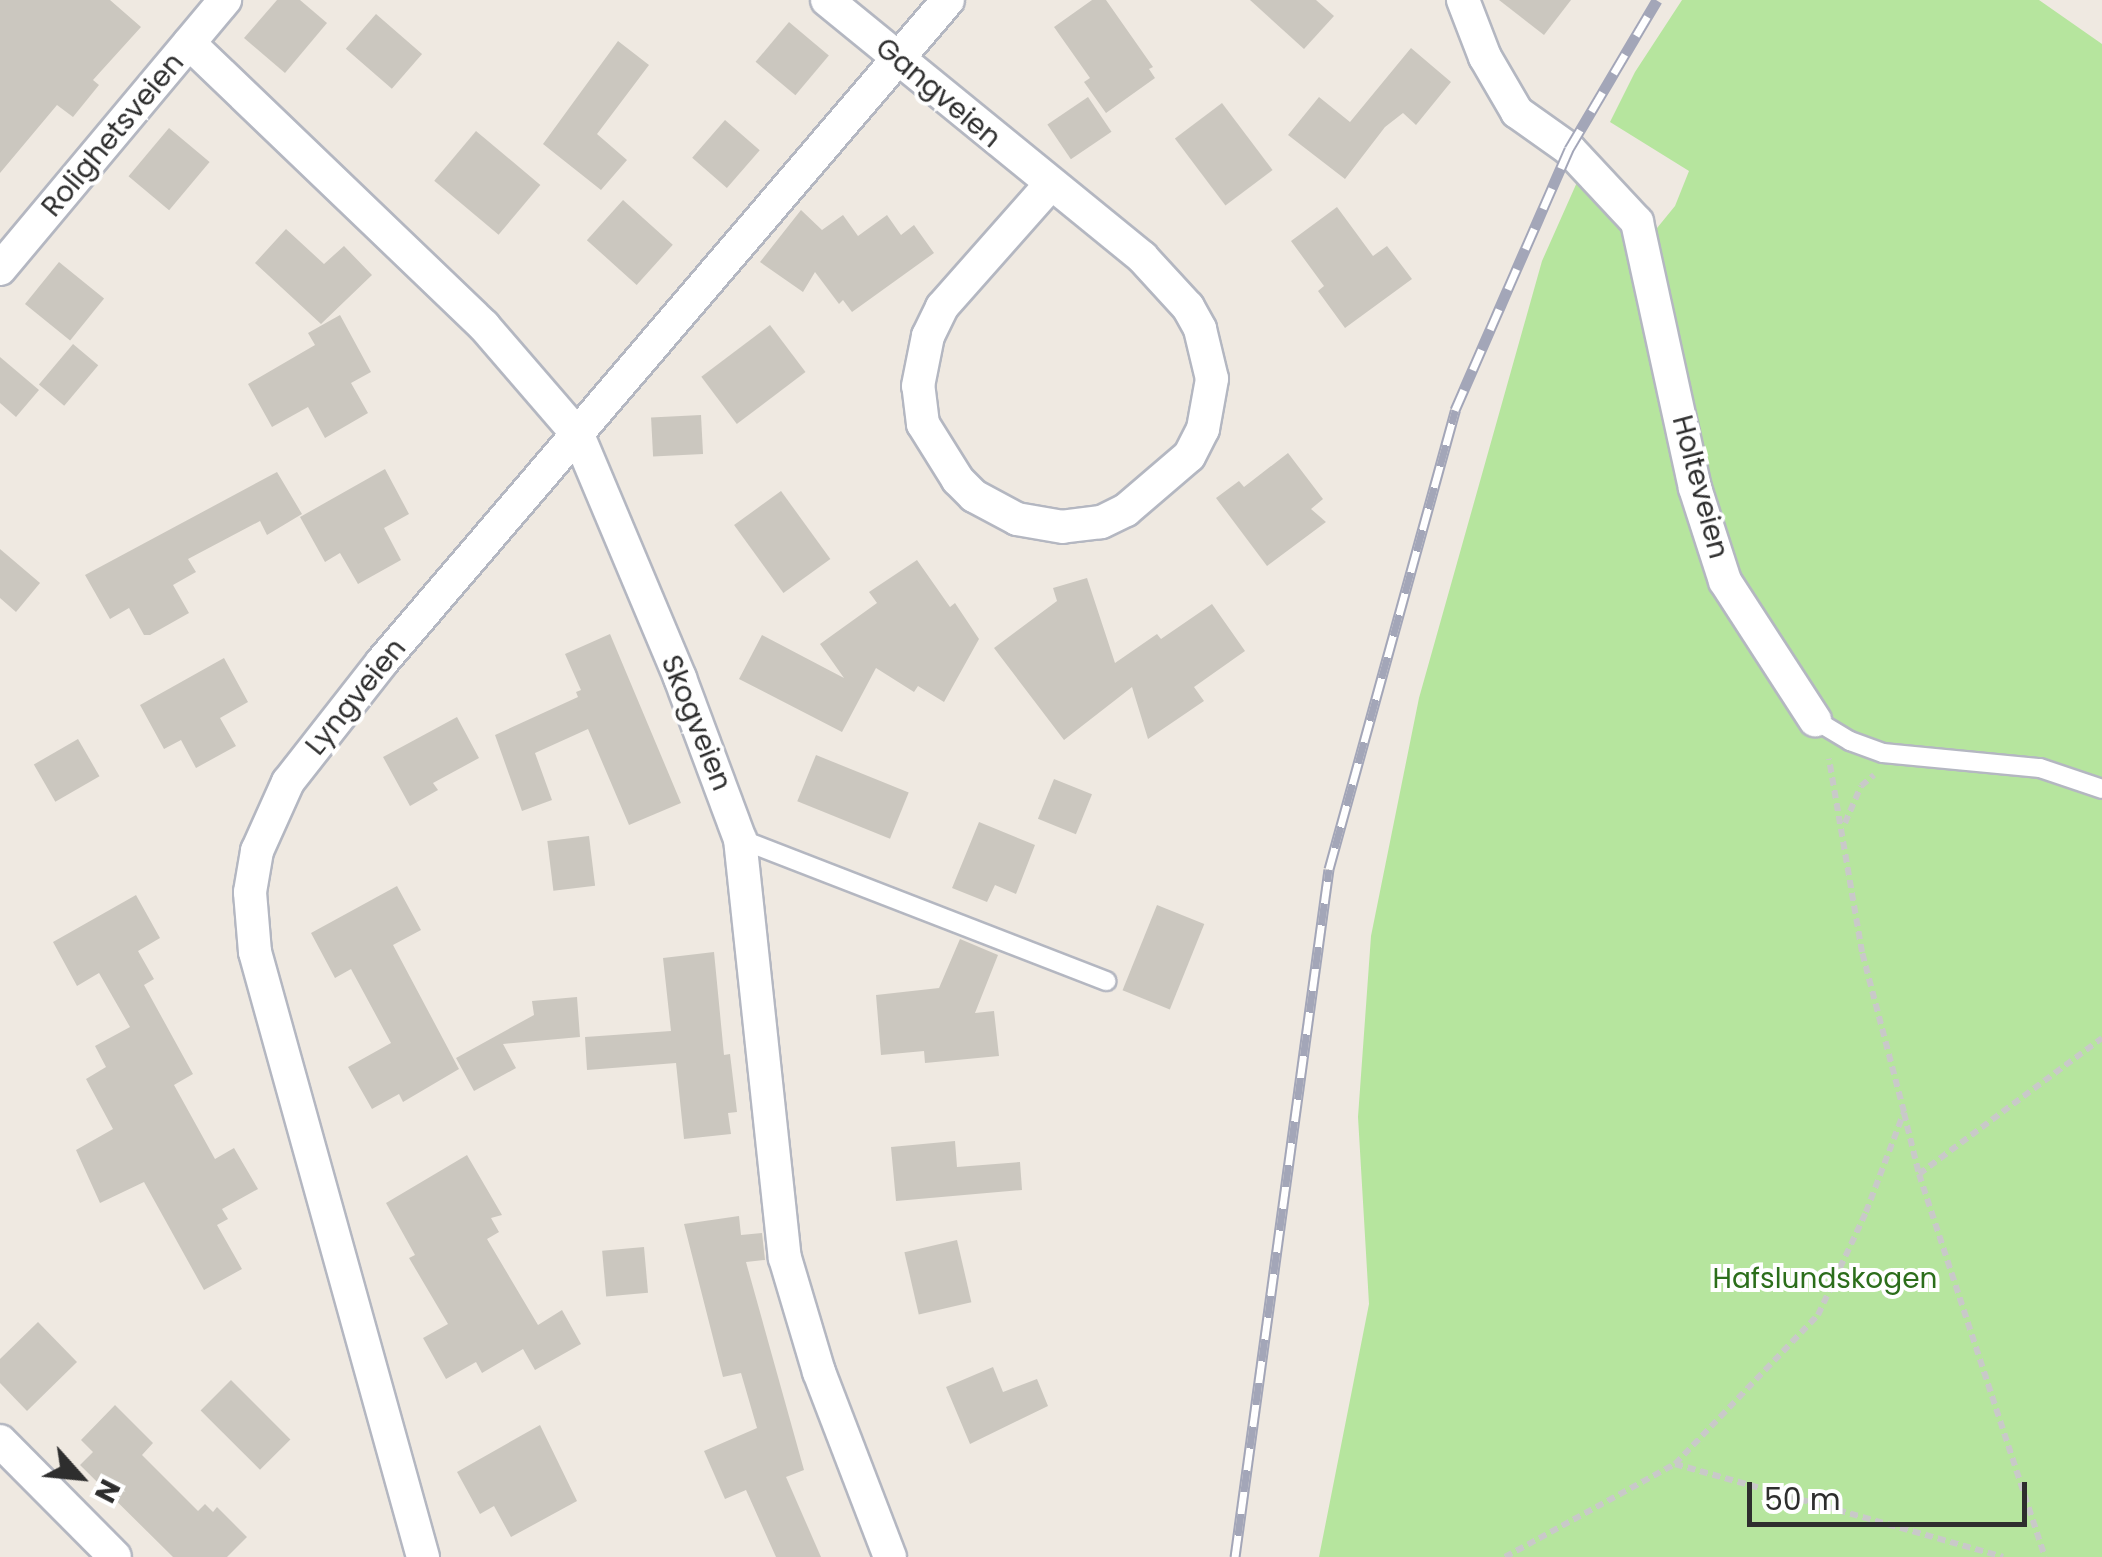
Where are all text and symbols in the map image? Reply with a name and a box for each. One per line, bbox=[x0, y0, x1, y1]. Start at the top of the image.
street label: Gangveien bbox=[869, 31, 1007, 155]
street label: Rolighetsveien bbox=[35, 46, 191, 224]
street label: Holteveien bbox=[1665, 412, 1735, 562]
street label: Lyngveien bbox=[299, 632, 413, 762]
street label: Skogveien bbox=[654, 650, 738, 796]
park label: Hafslundskogen bbox=[1713, 1262, 1937, 1296]
north arrow bbox=[30, 1427, 130, 1527]
scale bar bbox=[1752, 1462, 2032, 1524]
text: N bbox=[85, 1473, 129, 1509]
text: 50 m bbox=[1764, 1478, 1841, 1521]

